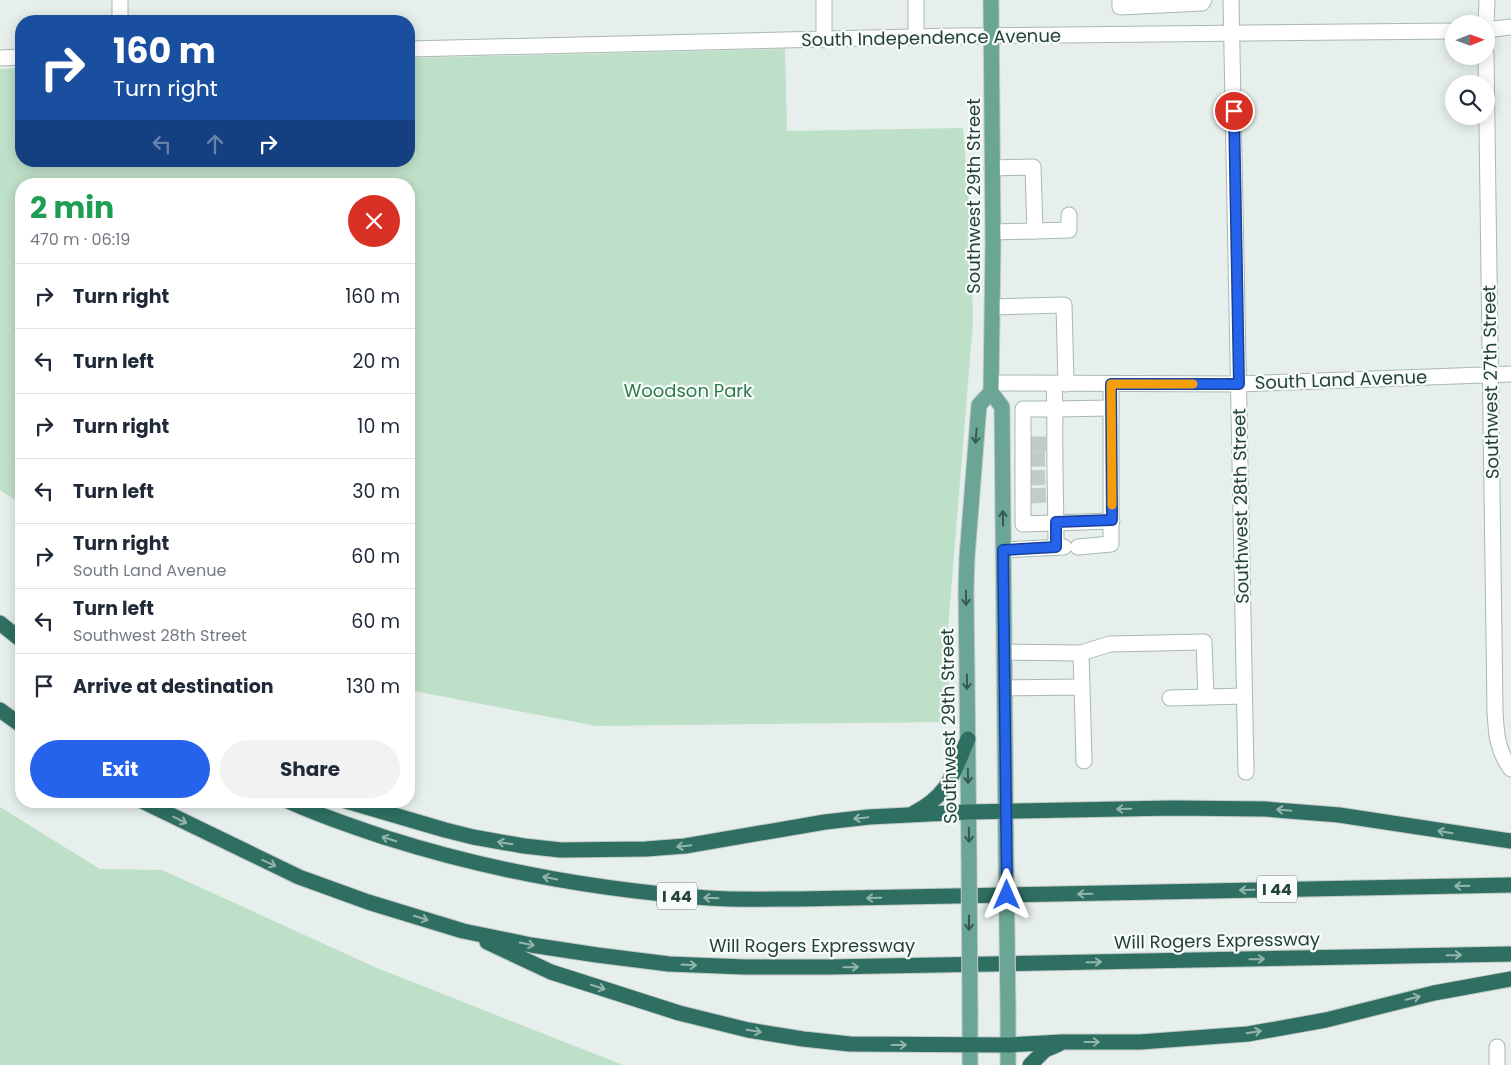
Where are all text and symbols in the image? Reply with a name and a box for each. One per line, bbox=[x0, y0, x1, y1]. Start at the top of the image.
north arrow bbox=[1445, 15, 1495, 65]
map controls bbox=[1445, 15, 1495, 125]
street label: South Independence Avenue bbox=[801, 23, 1061, 52]
text: 160 m bbox=[113, 26, 216, 75]
icon: right bbox=[30, 35, 95, 100]
text: Turn right bbox=[113, 73, 218, 104]
button: search bbox=[1445, 75, 1495, 125]
pin bbox=[1213, 90, 1255, 132]
icon: arrive bbox=[1220, 97, 1248, 125]
street label: Southwest 29th Street bbox=[961, 98, 986, 294]
icon: left bbox=[148, 130, 176, 158]
icon: ahead bbox=[201, 130, 229, 158]
icon: right bbox=[254, 130, 282, 158]
text: 2 min bbox=[30, 186, 114, 229]
button: close bbox=[348, 195, 400, 247]
text: 470 m · 06:19 bbox=[30, 228, 130, 251]
icon: right bbox=[30, 282, 58, 310]
text: Turn right bbox=[73, 283, 169, 310]
text: 160 m bbox=[345, 283, 400, 310]
street label: Southwest 27th Street bbox=[1476, 285, 1505, 479]
icon: left bbox=[30, 347, 58, 375]
text: Turn left bbox=[73, 348, 154, 375]
text: 20 m bbox=[352, 348, 400, 375]
street label: South Land Avenue bbox=[1254, 364, 1428, 395]
park label: Woodson Park bbox=[624, 378, 753, 403]
street label: Southwest 28th Street bbox=[1226, 408, 1255, 604]
icon: right bbox=[30, 412, 58, 440]
text: Turn right bbox=[73, 413, 169, 440]
text: 10 m bbox=[357, 413, 400, 440]
one-way arrow bbox=[971, 427, 981, 443]
icon: left bbox=[30, 477, 58, 505]
text: Turn left bbox=[73, 478, 154, 505]
text: 30 m bbox=[352, 478, 400, 505]
one-way arrow bbox=[998, 511, 1008, 527]
text: Turn right bbox=[73, 530, 169, 557]
icon: right bbox=[30, 542, 58, 570]
text: 60 m bbox=[351, 543, 400, 570]
text: South Land Avenue bbox=[73, 559, 226, 582]
one-way arrow bbox=[961, 590, 971, 606]
text: Turn left bbox=[73, 595, 154, 622]
icon: left bbox=[30, 607, 58, 635]
text: 60 m bbox=[351, 608, 400, 635]
text: Southwest 28th Street bbox=[73, 624, 247, 647]
street label: Southwest 29th Street bbox=[934, 628, 963, 824]
icon: arrive bbox=[30, 672, 58, 700]
text: Arrive at destination bbox=[73, 673, 274, 700]
text: 130 m bbox=[346, 673, 400, 700]
one-way arrow bbox=[962, 674, 972, 690]
button: Exit bbox=[30, 740, 210, 798]
button: Share bbox=[220, 740, 400, 798]
one-way arrow bbox=[963, 768, 973, 784]
one-way arrow bbox=[1116, 805, 1132, 814]
one-way arrow bbox=[1277, 806, 1293, 815]
one-way arrow bbox=[854, 813, 870, 823]
one-way arrow bbox=[172, 816, 187, 825]
one-way arrow bbox=[964, 826, 973, 842]
one-way arrow bbox=[1438, 826, 1454, 836]
one-way arrow bbox=[382, 834, 398, 843]
one-way arrow bbox=[497, 837, 513, 847]
one-way arrow bbox=[676, 841, 692, 851]
one-way arrow bbox=[261, 859, 276, 868]
position arrow bbox=[980, 868, 1032, 920]
one-way arrow bbox=[543, 873, 559, 883]
road number: I 44 bbox=[1257, 876, 1297, 902]
one-way arrow bbox=[1455, 881, 1471, 890]
road number: I 44 bbox=[657, 882, 697, 909]
one-way arrow bbox=[1240, 885, 1256, 895]
one-way arrow bbox=[1077, 889, 1093, 898]
one-way arrow bbox=[704, 893, 720, 903]
one-way arrow bbox=[866, 893, 882, 903]
one-way arrow bbox=[413, 913, 429, 923]
one-way arrow bbox=[964, 914, 974, 931]
street label: Will Rogers Expressway bbox=[1114, 926, 1320, 955]
street label: Will Rogers Expressway bbox=[709, 933, 915, 958]
one-way arrow bbox=[519, 939, 535, 949]
one-way arrow bbox=[1446, 950, 1462, 960]
one-way arrow bbox=[1248, 954, 1264, 964]
one-way arrow bbox=[1086, 957, 1102, 967]
one-way arrow bbox=[680, 960, 696, 969]
one-way arrow bbox=[842, 962, 859, 972]
one-way arrow bbox=[589, 983, 605, 992]
one-way arrow bbox=[1404, 993, 1420, 1002]
one-way arrow bbox=[746, 1026, 762, 1036]
one-way arrow bbox=[1246, 1027, 1262, 1037]
one-way arrow bbox=[1084, 1037, 1100, 1047]
one-way arrow bbox=[890, 1040, 907, 1050]

